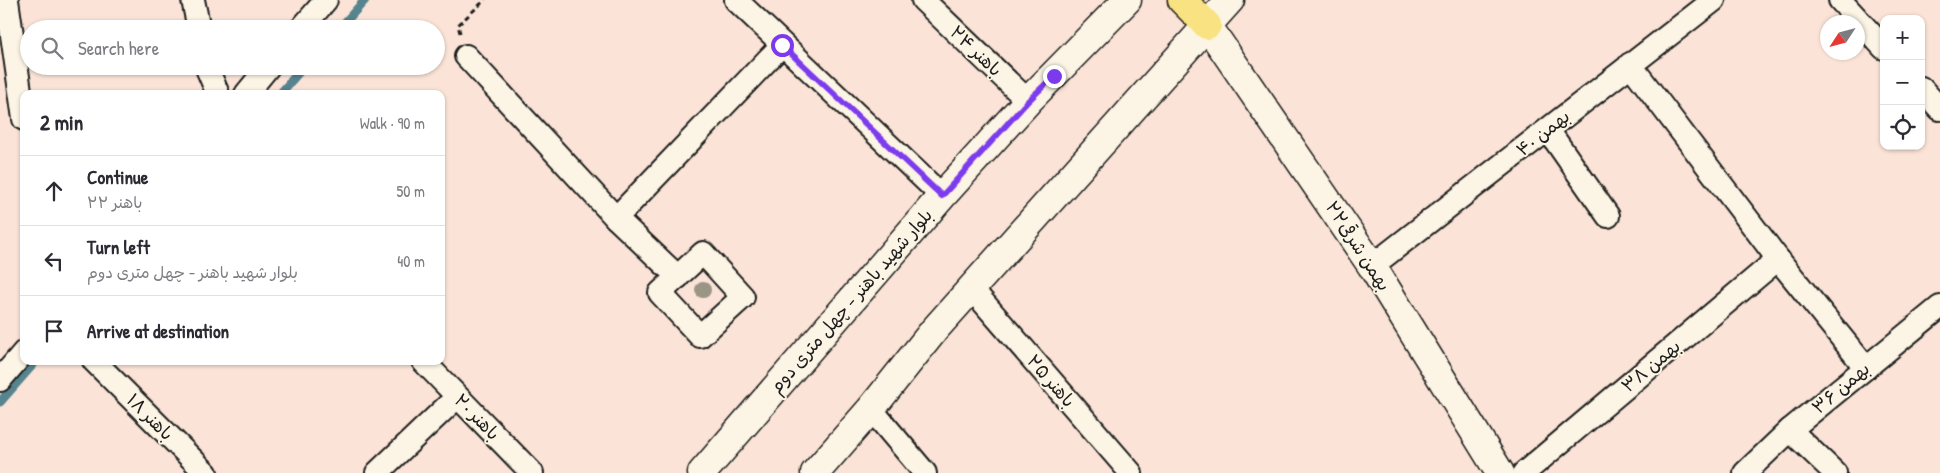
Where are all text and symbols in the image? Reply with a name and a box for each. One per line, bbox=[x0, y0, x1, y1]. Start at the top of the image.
north arrow bbox=[1820, 15, 1865, 60]
map controls bbox=[1880, 15, 1925, 150]
button: + bbox=[1880, 15, 1925, 60]
search box bbox=[20, 20, 445, 75]
street label: باهنر ۲۴ bbox=[945, 20, 1008, 82]
icon: search bbox=[38, 34, 66, 62]
route start bbox=[771, 34, 794, 57]
text: Search here bbox=[78, 35, 159, 61]
button: − bbox=[1880, 60, 1925, 105]
route end bbox=[1043, 65, 1066, 88]
street label: بهمن ۴۰ bbox=[1510, 104, 1575, 162]
button: locate bbox=[1880, 105, 1925, 150]
text: 2 min bbox=[40, 108, 83, 137]
text: Walk · 90 m bbox=[360, 112, 425, 134]
text: Continue bbox=[87, 164, 148, 190]
icon: ahead bbox=[40, 177, 68, 205]
text: 50 m bbox=[397, 180, 425, 202]
text: باهنر ۲۲ bbox=[87, 191, 142, 213]
street label: ۲۲بهمن شرقی bbox=[1320, 196, 1397, 296]
street label: بلوار شهید باهنر - چهل متری دوم bbox=[763, 203, 939, 400]
text: Turn left bbox=[87, 234, 150, 260]
icon: left bbox=[40, 247, 68, 275]
text: 40 m bbox=[397, 250, 425, 272]
text: بلوار شهید باهنر - چهل متری دوم bbox=[87, 261, 298, 283]
icon: arrive bbox=[40, 317, 68, 345]
text: Arrive at destination bbox=[87, 318, 229, 344]
street label: بهمن ۳۸ bbox=[1616, 333, 1686, 398]
street label: باهنر ۲۵ bbox=[1021, 349, 1081, 412]
street label: بهمن ۳۶ bbox=[1806, 356, 1875, 419]
street label: باهنر ۱۸ bbox=[121, 388, 179, 446]
street label: باهنر ۲۰ bbox=[449, 388, 506, 445]

